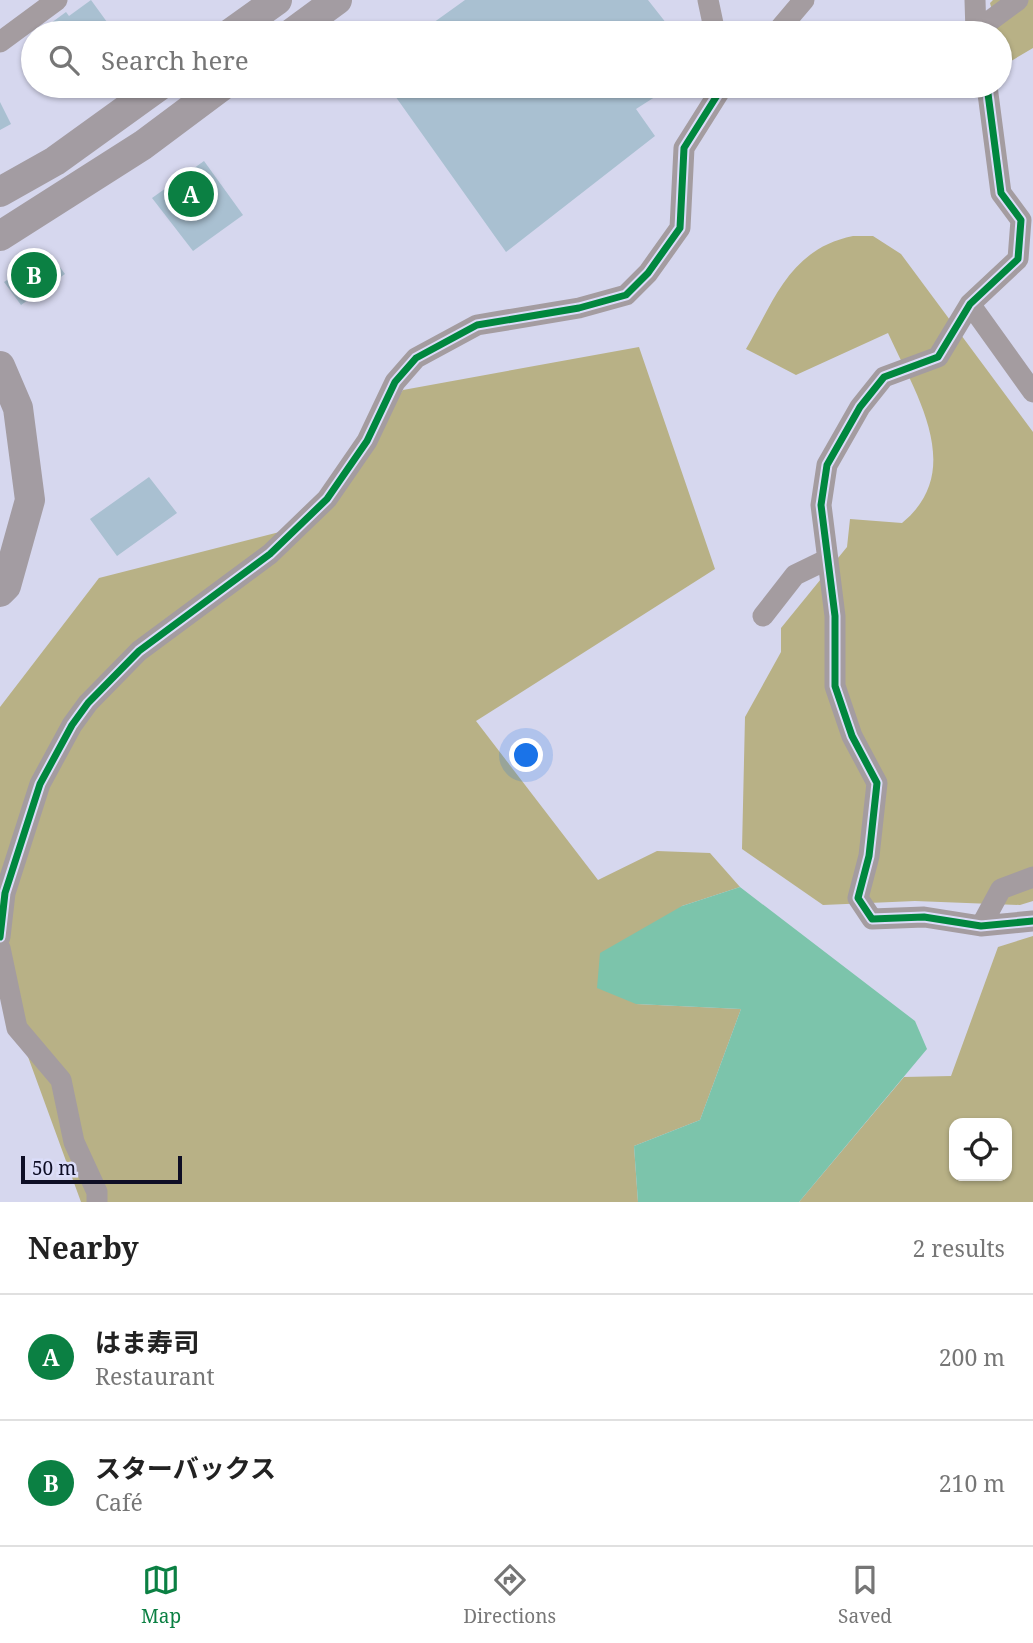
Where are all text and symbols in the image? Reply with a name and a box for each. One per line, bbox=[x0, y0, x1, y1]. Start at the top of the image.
search box bbox=[21, 21, 1012, 98]
icon: search bbox=[45, 41, 83, 79]
text: Search here bbox=[101, 42, 249, 78]
pin: A bbox=[168, 168, 214, 220]
pin: B bbox=[11, 249, 57, 301]
your location bbox=[509, 738, 543, 772]
map controls bbox=[949, 1118, 1012, 1181]
button: locate bbox=[949, 1118, 1012, 1181]
scale bar bbox=[21, 1153, 182, 1185]
text: 50 m bbox=[32, 1155, 76, 1181]
text: Nearby bbox=[28, 1227, 139, 1268]
text: 2 results bbox=[912, 1232, 1005, 1264]
text: はま寿司 bbox=[95, 1324, 199, 1360]
text: A bbox=[42, 1341, 60, 1373]
text: 200 m bbox=[939, 1341, 1005, 1373]
text: Restaurant bbox=[95, 1360, 215, 1392]
text: スターバックス bbox=[95, 1450, 276, 1486]
text: B bbox=[43, 1467, 59, 1499]
text: 210 m bbox=[939, 1467, 1005, 1499]
text: Café bbox=[95, 1486, 143, 1518]
tab: Map bbox=[141, 1561, 181, 1629]
tab: Directions bbox=[463, 1561, 556, 1629]
tab: Saved bbox=[838, 1561, 892, 1629]

